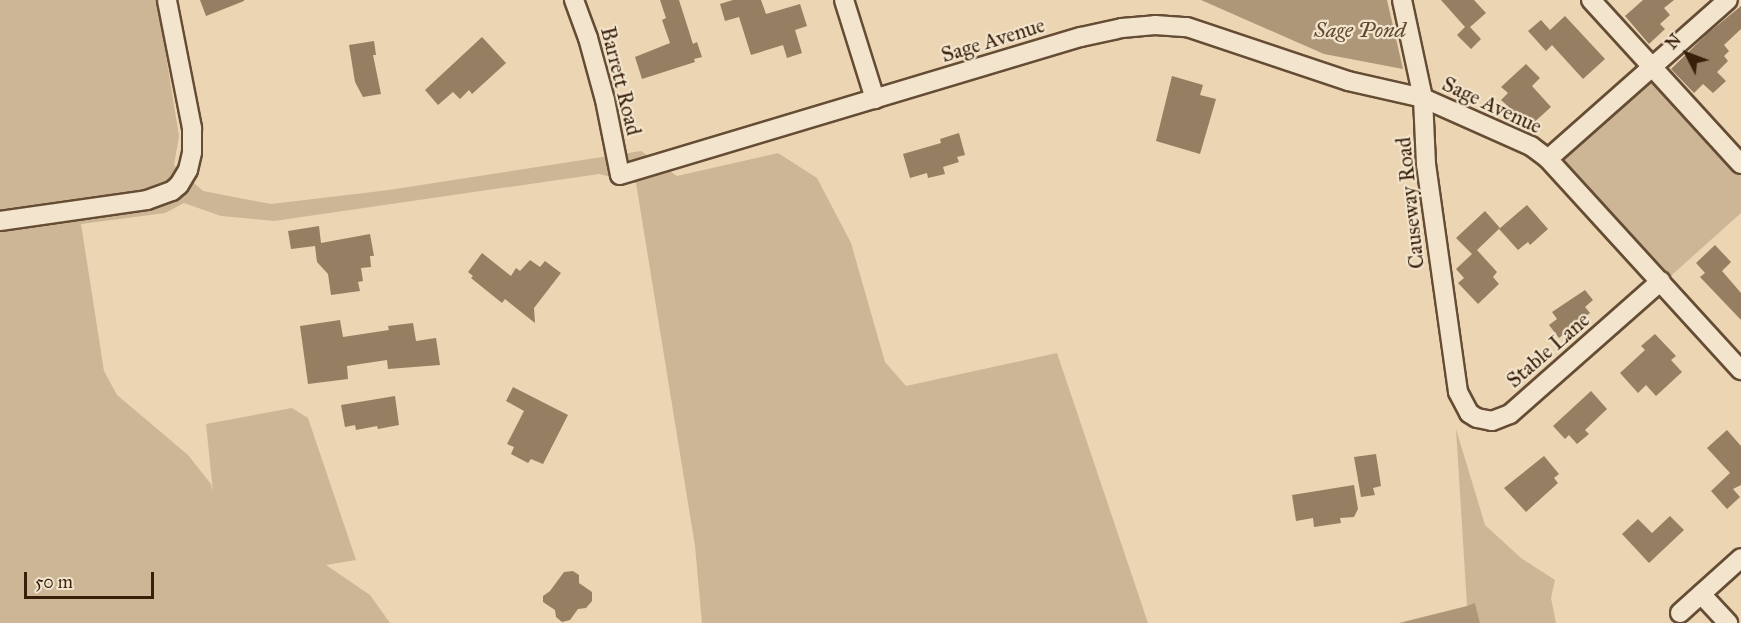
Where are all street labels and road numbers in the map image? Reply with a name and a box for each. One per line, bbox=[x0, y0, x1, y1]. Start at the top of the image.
street label: Sage Avenue bbox=[938, 12, 1048, 68]
street label: Barrett Road bbox=[595, 24, 647, 138]
street label: Sage Avenue bbox=[1438, 71, 1546, 139]
street label: Causeway Road bbox=[1391, 136, 1429, 270]
street label: Stable Lane bbox=[1501, 307, 1595, 393]

